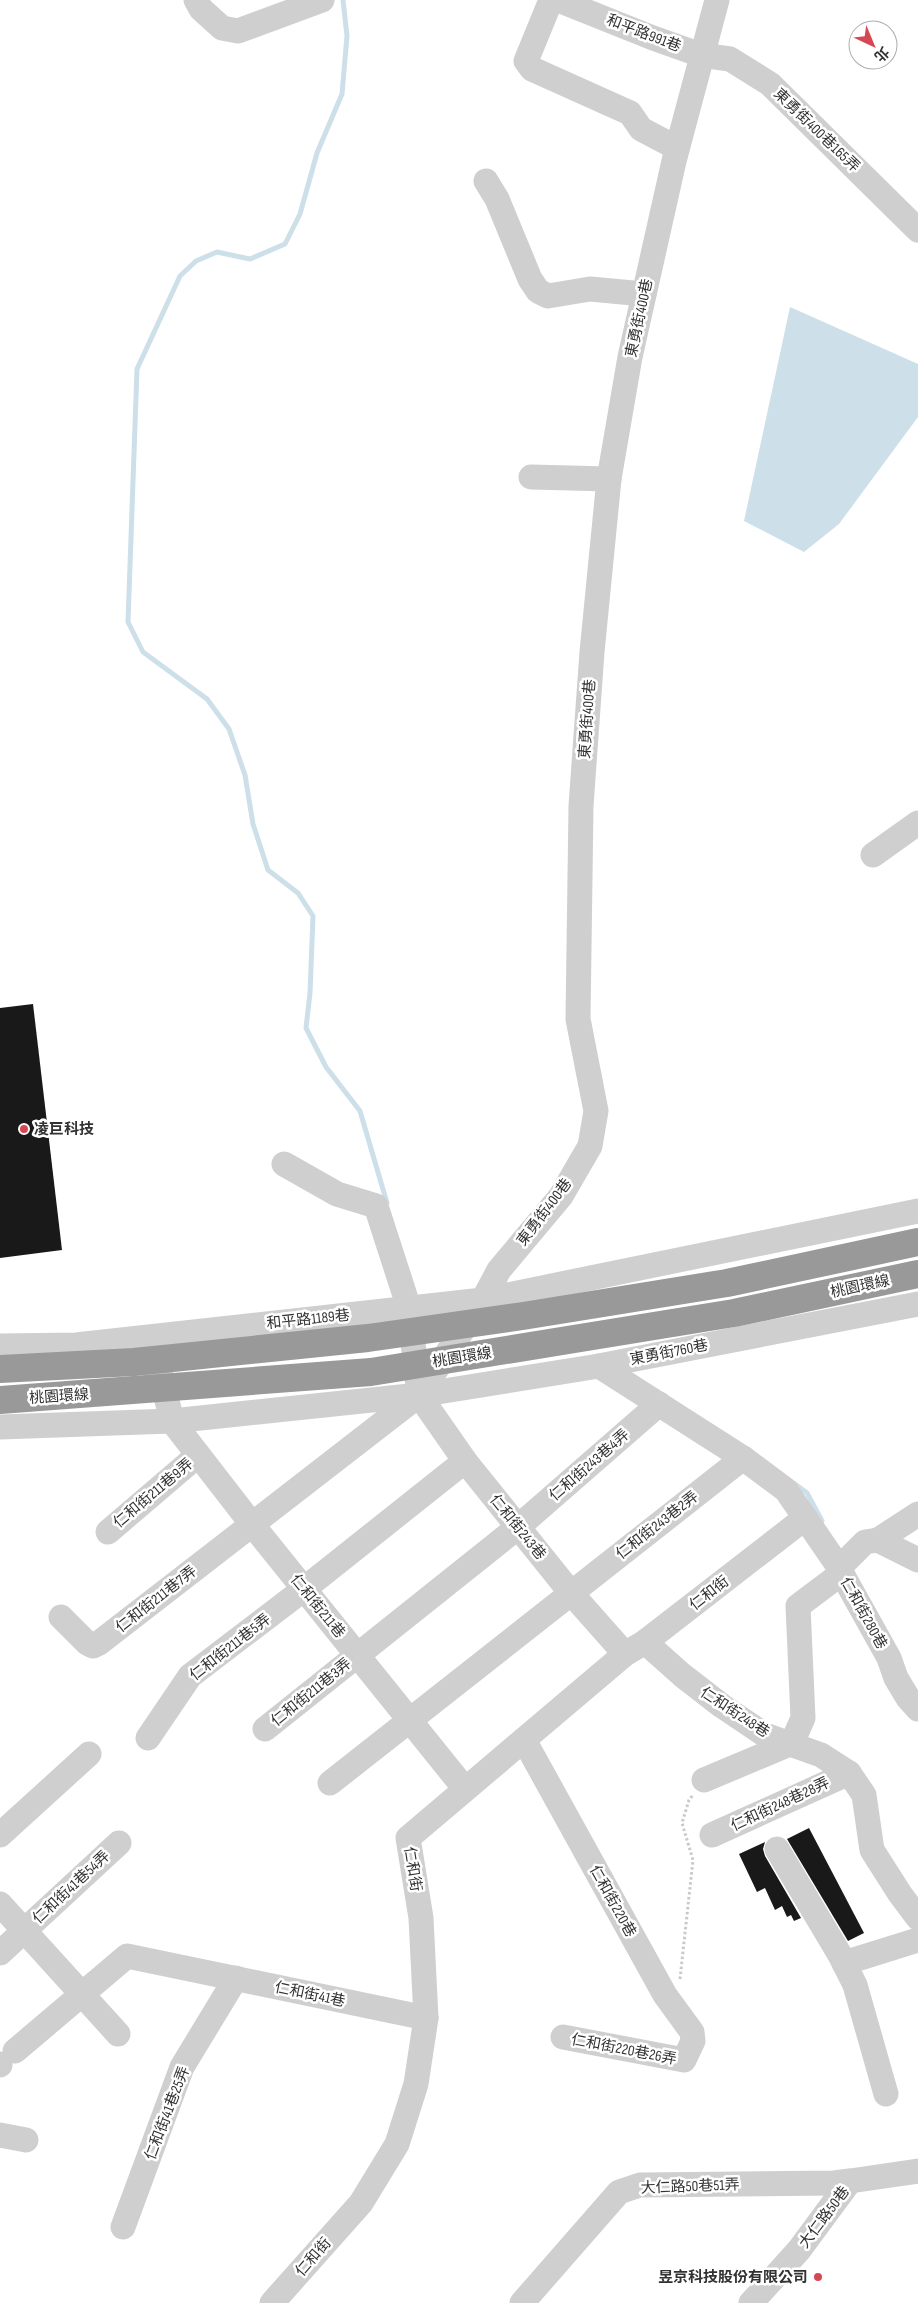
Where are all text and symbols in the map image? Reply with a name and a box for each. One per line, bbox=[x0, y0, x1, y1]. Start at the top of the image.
street label: 和平路991巷 bbox=[604, 11, 684, 56]
north arrow bbox=[848, 20, 898, 70]
text: 北 bbox=[871, 43, 893, 65]
street label: 東勇街400巷165弄 bbox=[770, 84, 864, 176]
street label: 東勇街400巷 bbox=[622, 277, 657, 359]
street label: 東勇街400巷 bbox=[575, 679, 600, 759]
place label: 凌巨科技 bbox=[34, 1120, 94, 1139]
marker: 凌巨科技 bbox=[18, 1123, 30, 1135]
street label: 東勇街400巷 bbox=[513, 1175, 576, 1250]
street label: 桃園環線 bbox=[829, 1271, 891, 1302]
street label: 和平路1189巷 bbox=[265, 1306, 351, 1333]
street label: 東勇街760巷 bbox=[628, 1336, 710, 1369]
street label: 桃園環線 bbox=[431, 1343, 493, 1372]
street label: 桃園環線 bbox=[28, 1385, 90, 1408]
street label: 仁和街243巷4弄 bbox=[545, 1425, 633, 1505]
street label: 仁和街211巷9弄 bbox=[110, 1454, 197, 1532]
street label: 仁和街243巷2弄 bbox=[612, 1487, 703, 1564]
street label: 仁和街243巷 bbox=[485, 1491, 550, 1564]
street label: 仁和街211巷7弄 bbox=[112, 1562, 201, 1637]
street label: 仁和街211巷 bbox=[286, 1571, 349, 1642]
street label: 仁和街 bbox=[686, 1572, 733, 1615]
street label: 仁和街280巷 bbox=[836, 1574, 891, 1653]
street label: 仁和街211巷5弄 bbox=[186, 1610, 275, 1685]
street label: 仁和街211巷3弄 bbox=[267, 1654, 355, 1731]
street label: 仁和街248巷 bbox=[696, 1683, 773, 1742]
street label: 仁和街248巷28弄 bbox=[728, 1773, 833, 1836]
street label: 仁和街 bbox=[400, 1845, 425, 1893]
street label: 仁和街41巷54弄 bbox=[29, 1847, 114, 1928]
street label: 仁和街220巷 bbox=[585, 1862, 640, 1940]
street label: 仁和街41巷 bbox=[273, 1978, 347, 2011]
street label: 仁和街220巷26弄 bbox=[570, 2030, 678, 2069]
street label: 仁和街41巷25弄 bbox=[141, 2064, 194, 2163]
street label: 大仁路50巷51弄 bbox=[640, 2175, 740, 2198]
street label: 大仁路50巷 bbox=[795, 2183, 854, 2252]
street label: 仁和街 bbox=[291, 2234, 335, 2281]
place label: 昱京科技股份有限公司 bbox=[658, 2268, 808, 2287]
marker: 昱京科技股份有限公司 bbox=[812, 2271, 824, 2283]

